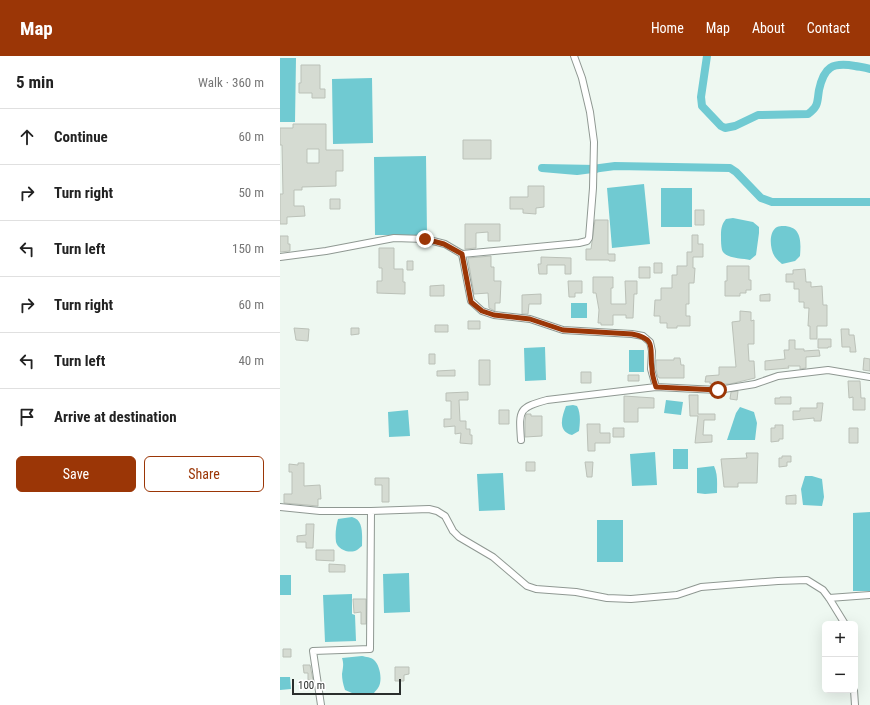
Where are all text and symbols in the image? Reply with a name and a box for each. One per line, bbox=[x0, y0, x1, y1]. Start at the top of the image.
text: Map bbox=[20, 17, 53, 40]
text: Home bbox=[651, 20, 684, 36]
text: Map bbox=[706, 20, 730, 36]
text: About bbox=[752, 20, 785, 36]
text: Contact bbox=[807, 20, 850, 36]
text: 5 min bbox=[16, 72, 54, 92]
text: Walk · 360 m bbox=[198, 75, 264, 90]
icon: ahead bbox=[16, 126, 38, 148]
text: Continue bbox=[54, 128, 108, 146]
text: 60 m bbox=[238, 129, 264, 144]
icon: right bbox=[16, 182, 38, 204]
text: Turn right bbox=[54, 184, 113, 202]
text: 50 m bbox=[238, 185, 264, 200]
route end bbox=[416, 230, 434, 248]
icon: left bbox=[16, 238, 38, 260]
text: Turn left bbox=[54, 240, 105, 258]
text: 150 m bbox=[232, 241, 264, 256]
icon: right bbox=[16, 294, 38, 316]
text: Turn right bbox=[54, 296, 113, 314]
text: 60 m bbox=[238, 297, 264, 312]
icon: left bbox=[16, 350, 38, 372]
text: Turn left bbox=[54, 352, 105, 370]
text: 40 m bbox=[238, 353, 264, 368]
route start bbox=[709, 381, 727, 399]
icon: arrive bbox=[16, 406, 38, 428]
text: Arrive at destination bbox=[54, 408, 177, 426]
button: Save bbox=[16, 456, 136, 492]
button: Share bbox=[144, 456, 264, 492]
map controls bbox=[822, 621, 858, 693]
button: + bbox=[822, 621, 858, 657]
button: − bbox=[822, 657, 858, 693]
scale bar bbox=[292, 677, 401, 696]
text: 100 m bbox=[298, 679, 325, 692]

